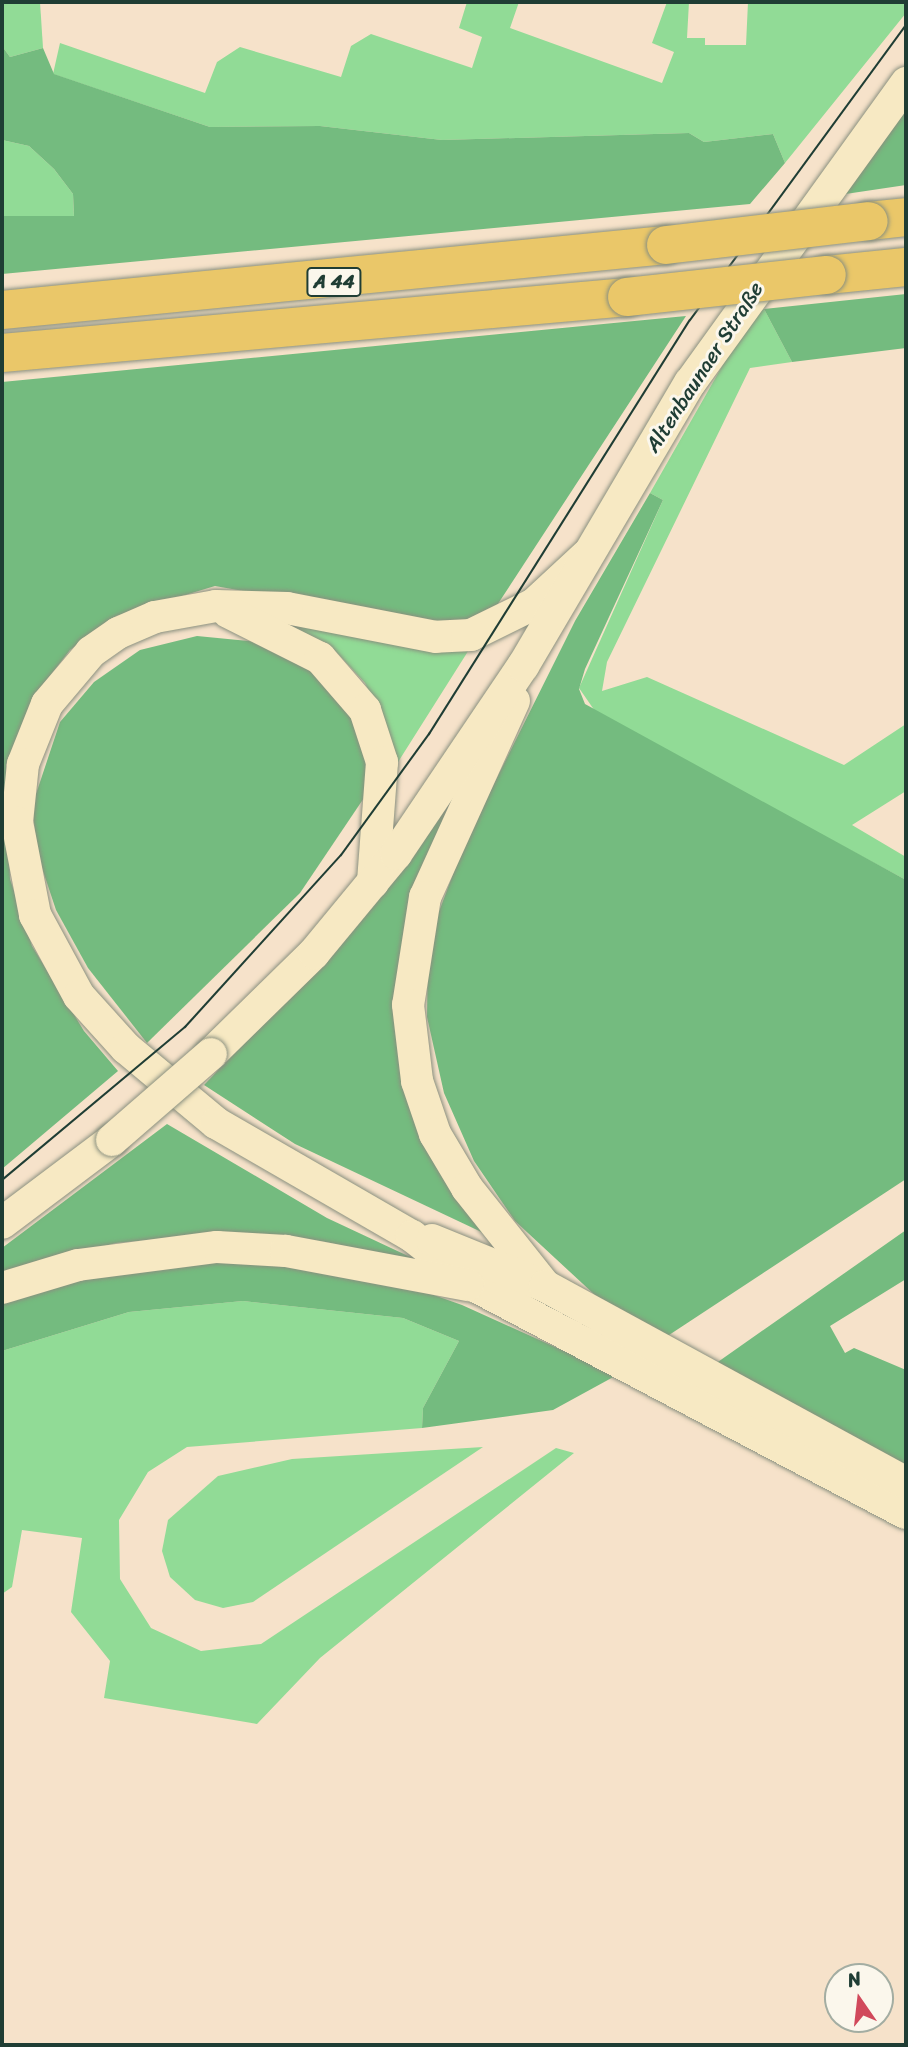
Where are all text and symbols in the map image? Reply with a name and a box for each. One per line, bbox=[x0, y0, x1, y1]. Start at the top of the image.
road number: A 44 bbox=[306, 266, 362, 298]
street label: Altenbaunaer Straße bbox=[640, 277, 768, 457]
text: N bbox=[844, 1961, 865, 1997]
north arrow bbox=[824, 1963, 894, 2033]

